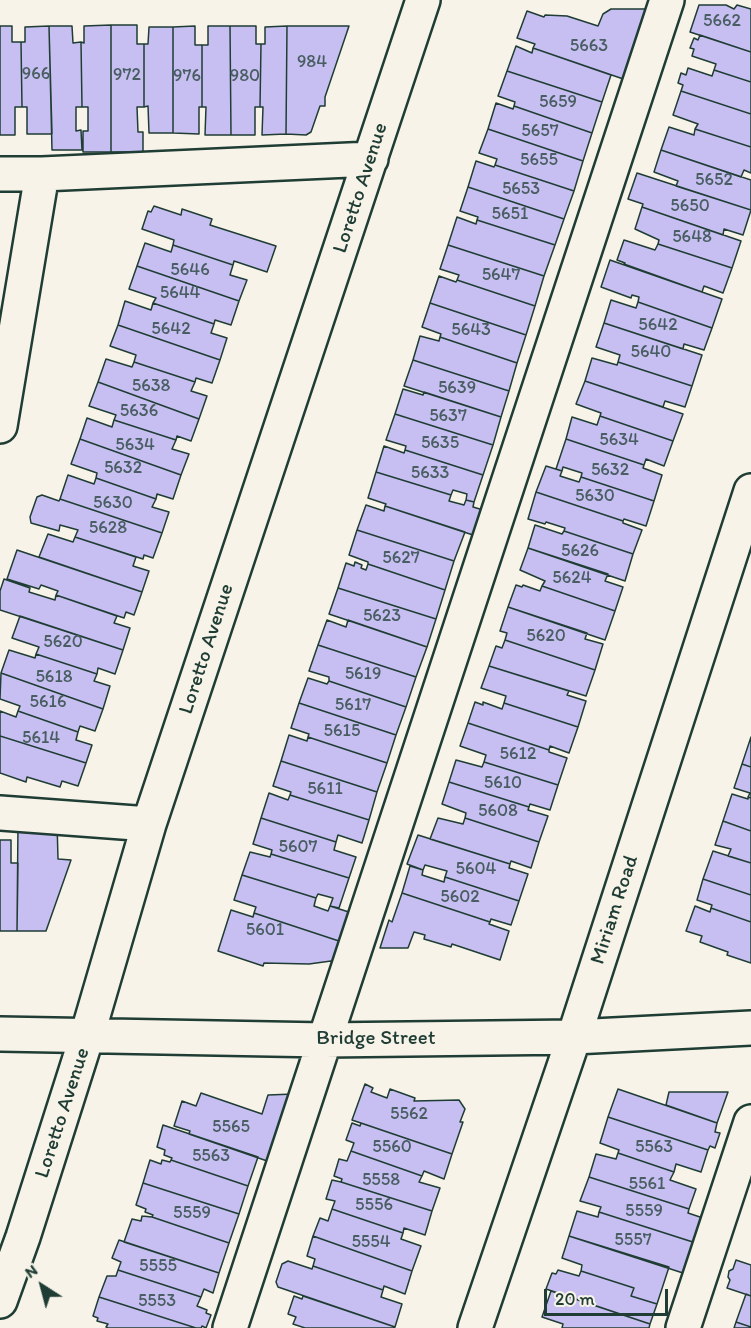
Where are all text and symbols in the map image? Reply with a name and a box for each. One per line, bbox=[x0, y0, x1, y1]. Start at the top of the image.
house number: 5662 bbox=[703, 10, 741, 32]
house number: 5663 bbox=[570, 35, 608, 57]
house number: 984 bbox=[297, 51, 327, 73]
house number: 966 bbox=[22, 63, 50, 85]
house number: 972 bbox=[113, 64, 141, 86]
house number: 976 bbox=[173, 65, 201, 87]
house number: 980 bbox=[230, 65, 260, 87]
house number: 5659 bbox=[539, 91, 577, 113]
street label: Loretto Avenue bbox=[328, 120, 394, 256]
house number: 5657 bbox=[521, 120, 559, 142]
house number: 5655 bbox=[520, 149, 558, 171]
house number: 5652 bbox=[695, 169, 733, 191]
house number: 5653 bbox=[502, 178, 540, 200]
house number: 5650 bbox=[670, 195, 710, 217]
house number: 5651 bbox=[492, 203, 528, 225]
house number: 5648 bbox=[672, 226, 712, 248]
house number: 5646 bbox=[170, 259, 210, 281]
house number: 5647 bbox=[482, 264, 520, 286]
house number: 5644 bbox=[160, 282, 200, 304]
house number: 5642 bbox=[638, 314, 678, 336]
house number: 5642 bbox=[151, 318, 191, 340]
house number: 5643 bbox=[451, 319, 491, 341]
house number: 5640 bbox=[631, 341, 671, 363]
house number: 5638 bbox=[132, 375, 170, 397]
house number: 5639 bbox=[438, 377, 476, 399]
house number: 5636 bbox=[120, 400, 158, 422]
house number: 5637 bbox=[429, 405, 467, 427]
house number: 5634 bbox=[599, 429, 639, 451]
house number: 5635 bbox=[421, 432, 459, 454]
house number: 5634 bbox=[115, 434, 155, 456]
house number: 5632 bbox=[104, 457, 142, 479]
house number: 5632 bbox=[591, 459, 629, 481]
house number: 5633 bbox=[411, 462, 449, 484]
house number: 5630 bbox=[575, 485, 615, 507]
house number: 5630 bbox=[93, 492, 133, 514]
house number: 5628 bbox=[89, 517, 127, 539]
house number: 5626 bbox=[561, 540, 599, 562]
house number: 5627 bbox=[382, 547, 420, 569]
house number: 5624 bbox=[552, 567, 592, 589]
street label: Loretto Avenue bbox=[174, 581, 240, 717]
house number: 5623 bbox=[363, 605, 401, 627]
house number: 5620 bbox=[526, 625, 566, 647]
house number: 5620 bbox=[43, 631, 83, 653]
house number: 5619 bbox=[345, 663, 381, 685]
house number: 5618 bbox=[35, 666, 73, 688]
house number: 5616 bbox=[30, 691, 66, 713]
house number: 5617 bbox=[335, 694, 371, 716]
house number: 5615 bbox=[324, 720, 360, 742]
house number: 5614 bbox=[22, 727, 60, 749]
house number: 5612 bbox=[500, 743, 536, 765]
house number: 5610 bbox=[484, 772, 522, 794]
house number: 5611 bbox=[307, 778, 343, 800]
house number: 5608 bbox=[478, 800, 518, 822]
house number: 5607 bbox=[279, 836, 317, 858]
street label: Miriam Road bbox=[586, 852, 644, 968]
house number: 5604 bbox=[456, 858, 496, 880]
house number: 5602 bbox=[440, 886, 480, 908]
house number: 5601 bbox=[246, 919, 284, 941]
street label: Bridge Street bbox=[316, 1026, 436, 1052]
street label: Loretto Avenue bbox=[30, 1045, 96, 1181]
house number: 5562 bbox=[390, 1103, 428, 1125]
house number: 5565 bbox=[212, 1116, 250, 1138]
house number: 5560 bbox=[372, 1136, 412, 1158]
house number: 5563 bbox=[635, 1136, 673, 1158]
house number: 5563 bbox=[192, 1145, 230, 1167]
house number: 5558 bbox=[362, 1169, 400, 1191]
house number: 5561 bbox=[629, 1173, 665, 1195]
house number: 5556 bbox=[355, 1194, 393, 1216]
house number: 5559 bbox=[625, 1200, 663, 1222]
house number: 5559 bbox=[173, 1202, 211, 1224]
house number: 5557 bbox=[614, 1229, 652, 1251]
house number: 5554 bbox=[351, 1231, 391, 1253]
house number: 5555 bbox=[139, 1255, 177, 1277]
north arrow bbox=[12, 1256, 72, 1316]
text: N bbox=[21, 1260, 41, 1282]
scale bar bbox=[547, 1277, 672, 1315]
text: 20 m bbox=[555, 1288, 595, 1310]
house number: 5553 bbox=[138, 1290, 176, 1312]

